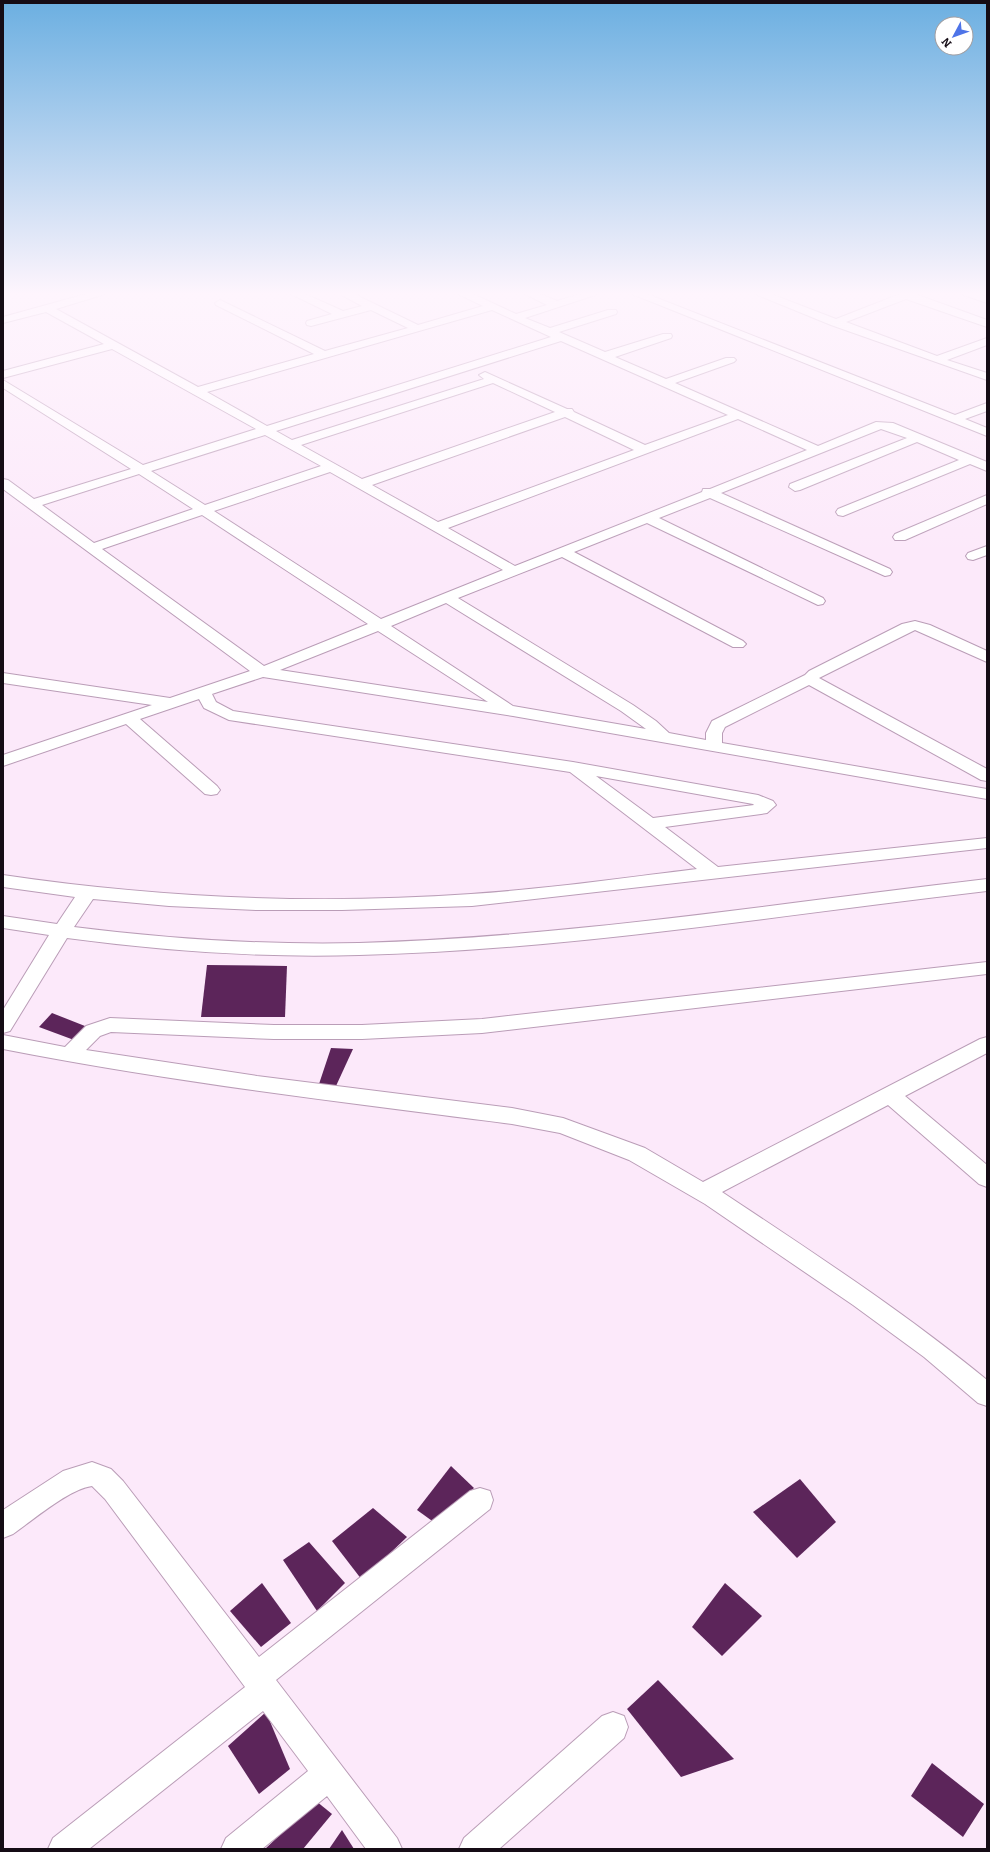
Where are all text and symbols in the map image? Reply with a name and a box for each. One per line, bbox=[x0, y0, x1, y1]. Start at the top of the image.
north arrow bbox=[934, 16, 974, 56]
text: N bbox=[939, 34, 955, 50]

